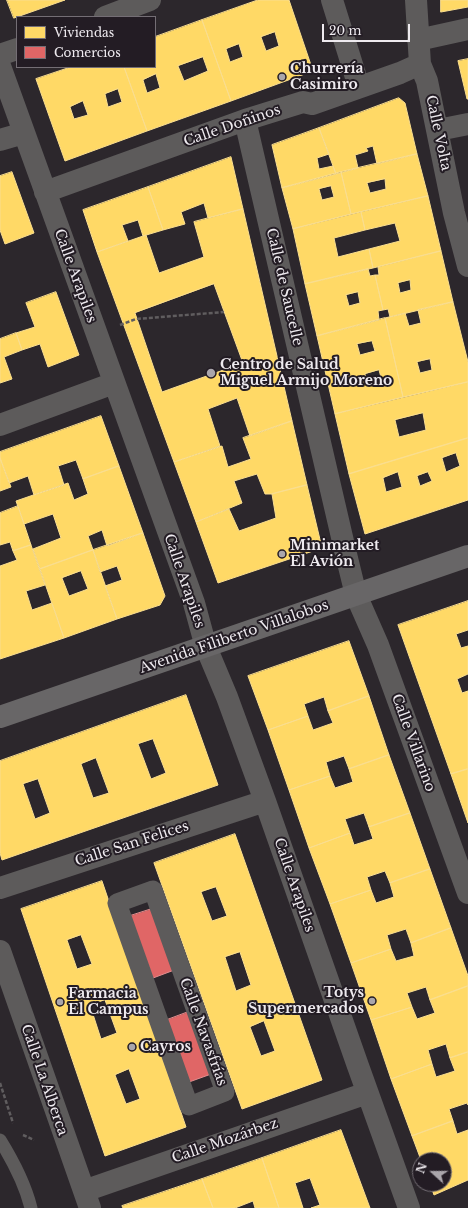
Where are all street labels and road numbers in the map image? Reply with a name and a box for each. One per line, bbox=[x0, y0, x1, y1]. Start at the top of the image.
street label: Calle Volta bbox=[422, 94, 454, 172]
street label: Calle Doñinos bbox=[181, 102, 283, 150]
street label: Calle de Saucelle bbox=[262, 226, 306, 348]
street label: Calle Arapiles bbox=[50, 227, 100, 325]
street label: Calle Arapiles bbox=[160, 532, 208, 630]
street label: Avenida Filiberto Villalobos bbox=[137, 597, 331, 677]
street label: Calle Villarino bbox=[388, 692, 438, 794]
street label: Calle San Felices bbox=[73, 818, 191, 870]
street label: Calle Arapiles bbox=[270, 836, 318, 934]
street label: Calle Navasfrías bbox=[176, 976, 230, 1088]
street label: Calle La Alberca bbox=[17, 1022, 71, 1138]
street label: Calle Mozárbez bbox=[170, 1115, 280, 1167]

